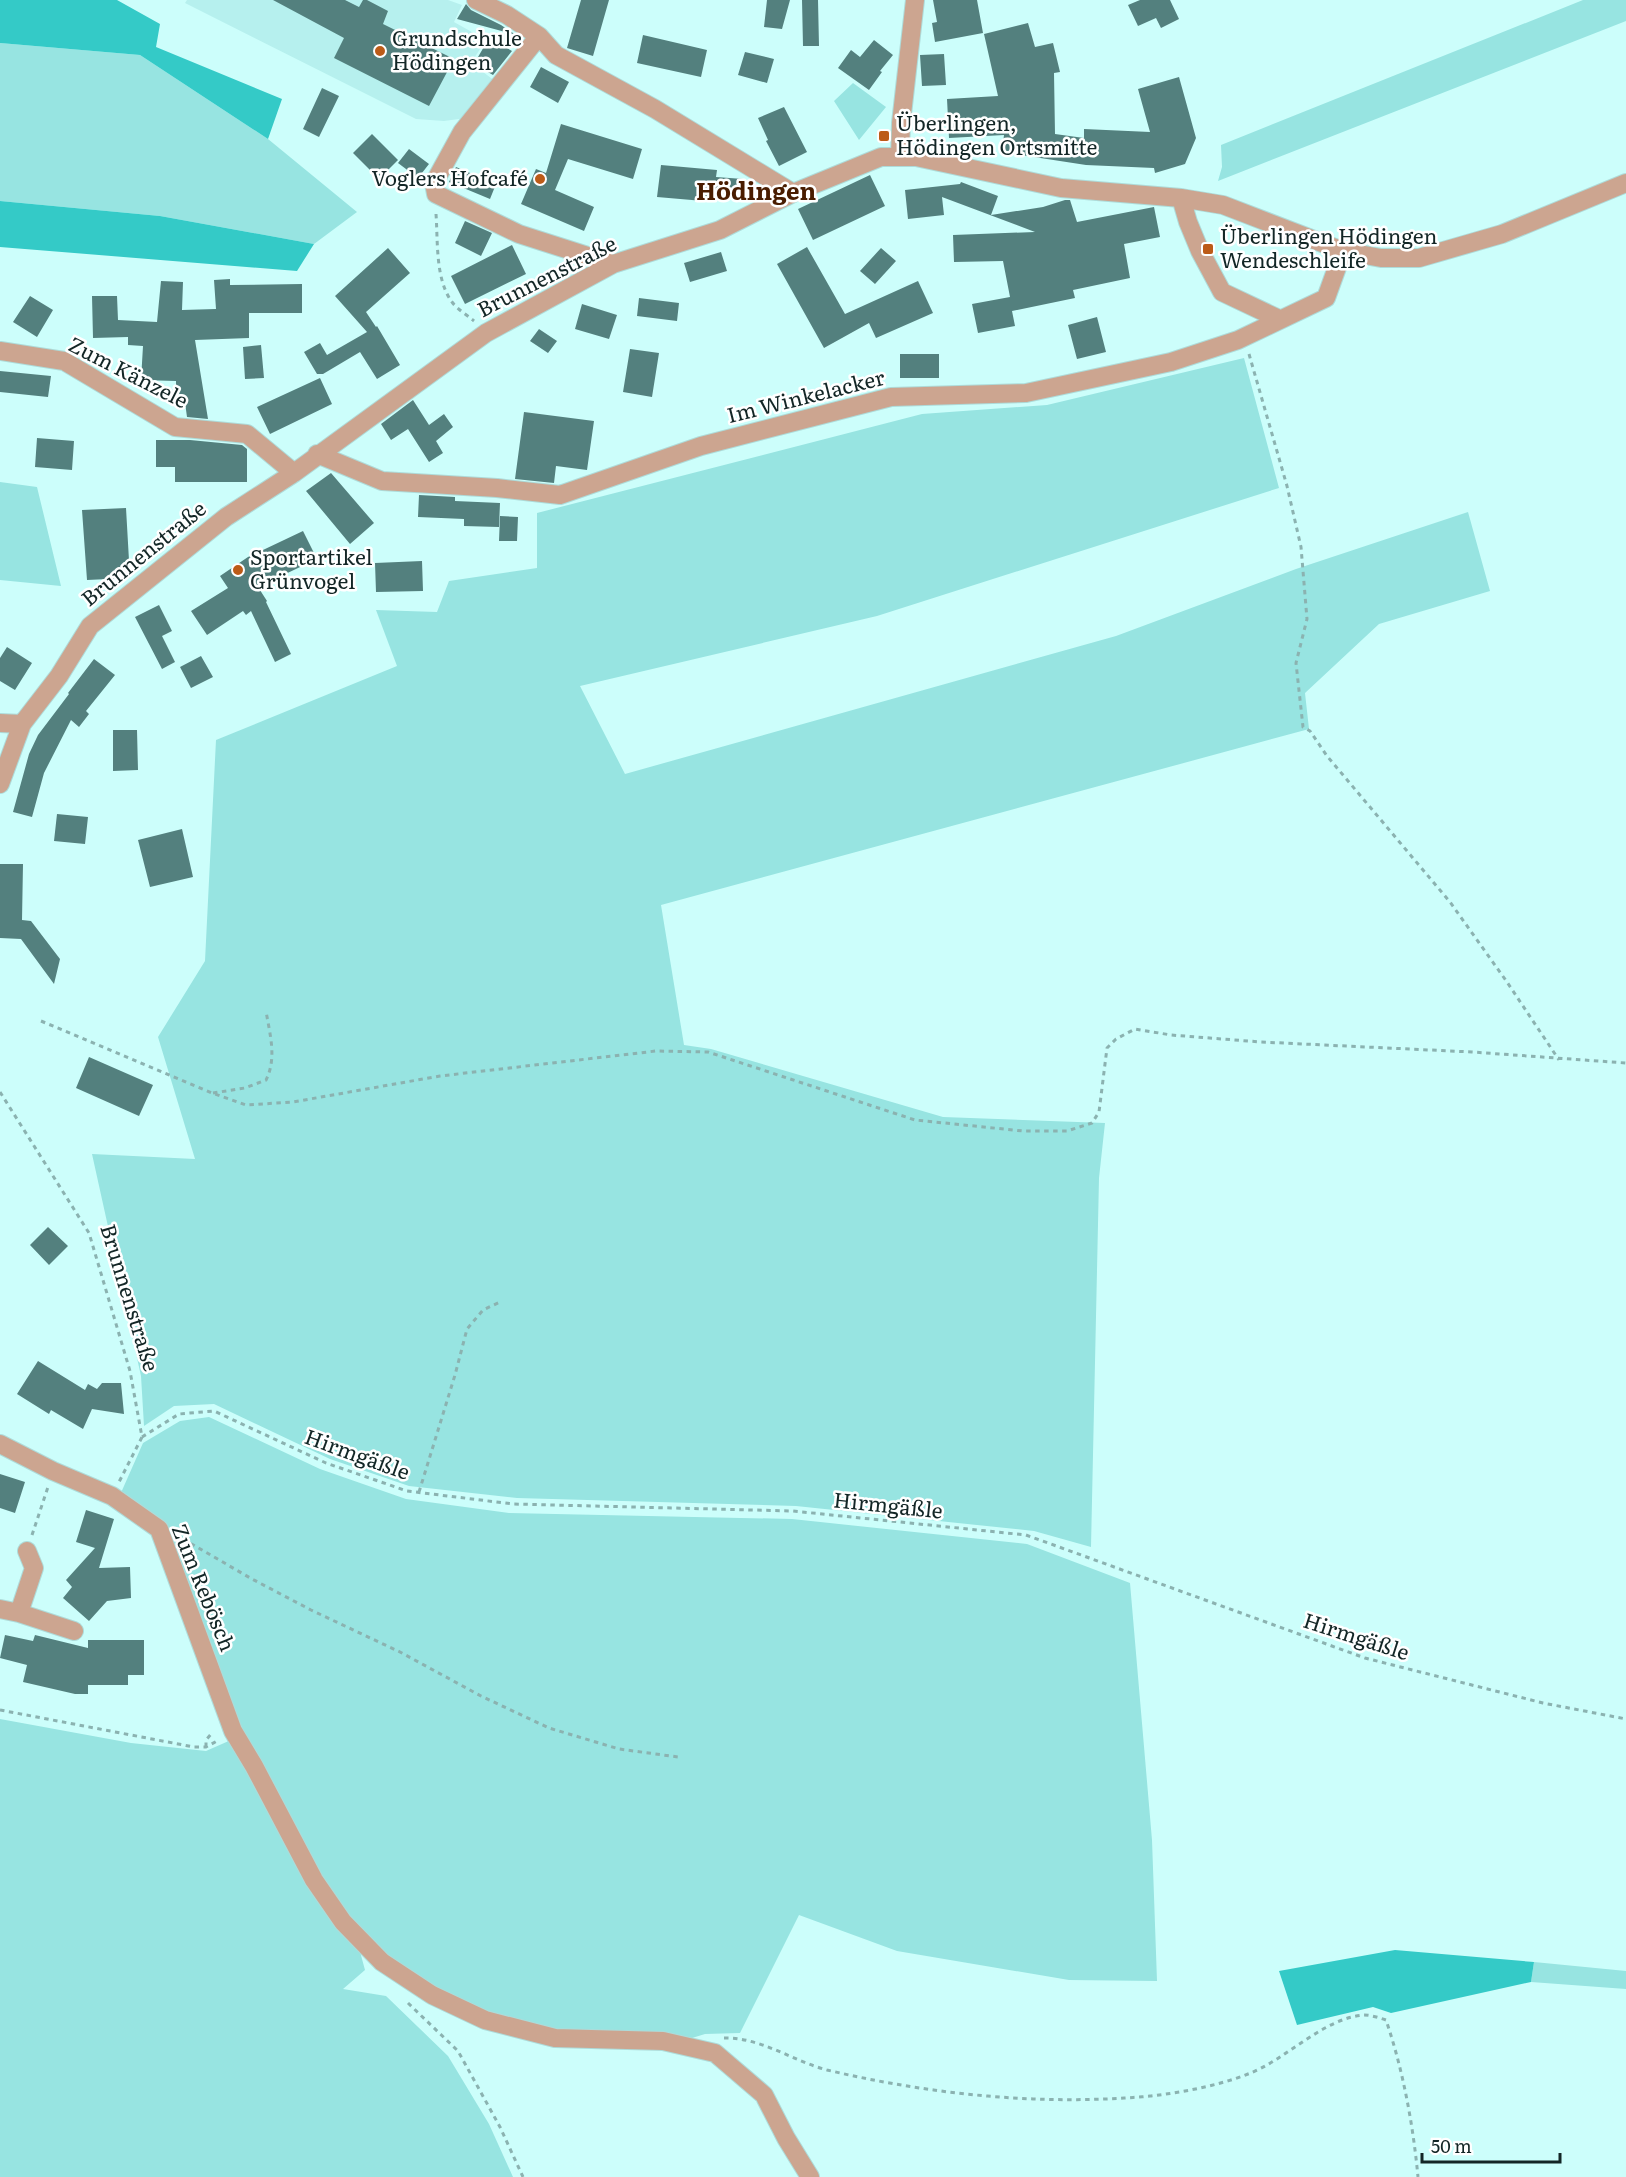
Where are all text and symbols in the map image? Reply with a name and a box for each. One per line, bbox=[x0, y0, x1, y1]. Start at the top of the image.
place label: Grundschule Hödingen bbox=[392, 21, 522, 76]
marker: Grundschule Hödingen bbox=[373, 44, 387, 58]
place label: Überlingen, Hödingen Ortsmitte bbox=[896, 106, 1098, 161]
marker: Überlingen, Hödingen Ortsmitte bbox=[877, 129, 891, 143]
place label: Voglers Hofcafé bbox=[371, 161, 528, 192]
marker: Voglers Hofcafé bbox=[533, 172, 547, 186]
district label: Hödingen bbox=[696, 172, 816, 207]
place label: Überlingen Hödingen Wendeschleife bbox=[1220, 219, 1437, 274]
street label: Brunnenstraße bbox=[471, 226, 621, 323]
marker: Überlingen Hödingen Wendeschleife bbox=[1201, 242, 1215, 256]
street label: Zum Känzele bbox=[64, 327, 194, 414]
street label: Im Winkelacker bbox=[723, 360, 888, 429]
street label: Brunnenstraße bbox=[73, 492, 212, 612]
place label: Sportartikel Grünvogel bbox=[250, 540, 373, 595]
marker: Sportartikel Grünvogel bbox=[231, 563, 245, 577]
street label: Brunnenstraße bbox=[94, 1220, 169, 1375]
street label: Hirmgäßle bbox=[301, 1419, 415, 1486]
street label: Hirmgäßle bbox=[832, 1482, 945, 1525]
street label: Zum Rebösch bbox=[166, 1519, 245, 1655]
street label: Hirmgäßle bbox=[1300, 1603, 1414, 1666]
scale bar bbox=[1422, 2126, 1560, 2164]
text: 50 m bbox=[1431, 2132, 1472, 2159]

